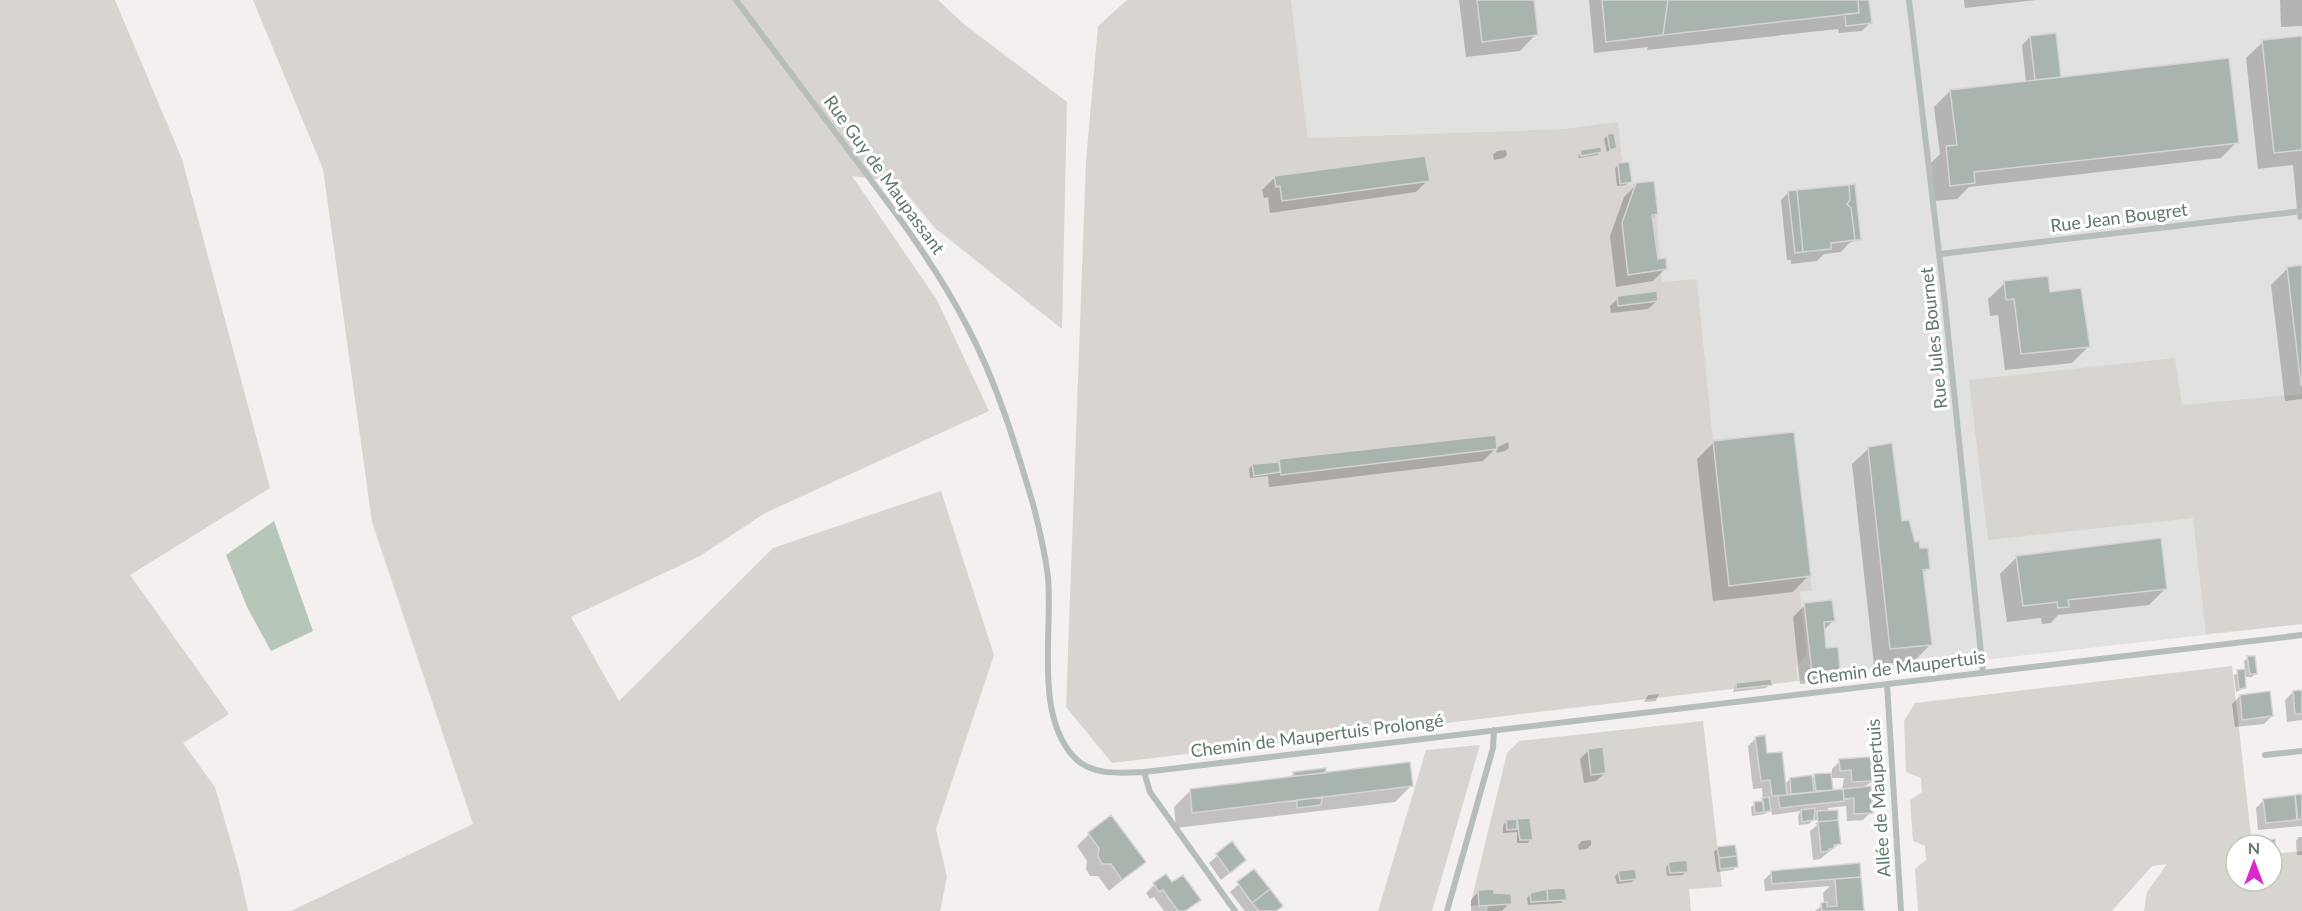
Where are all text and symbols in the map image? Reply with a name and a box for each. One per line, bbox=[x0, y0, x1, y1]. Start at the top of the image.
street label: Rue Guy de Maupassant bbox=[820, 91, 950, 259]
street label: Rue Jean Bougret bbox=[2049, 198, 2189, 236]
street label: Rue Jules Bournet bbox=[1915, 266, 1951, 410]
street label: Chemin de Maupertuis bbox=[1805, 645, 1987, 689]
street label: Chemin de Maupertuis Prolongé bbox=[1189, 709, 1445, 761]
street label: Allée de Maupertuis bbox=[1861, 718, 1895, 878]
north arrow bbox=[2224, 833, 2284, 893]
text: N bbox=[2248, 838, 2260, 857]

